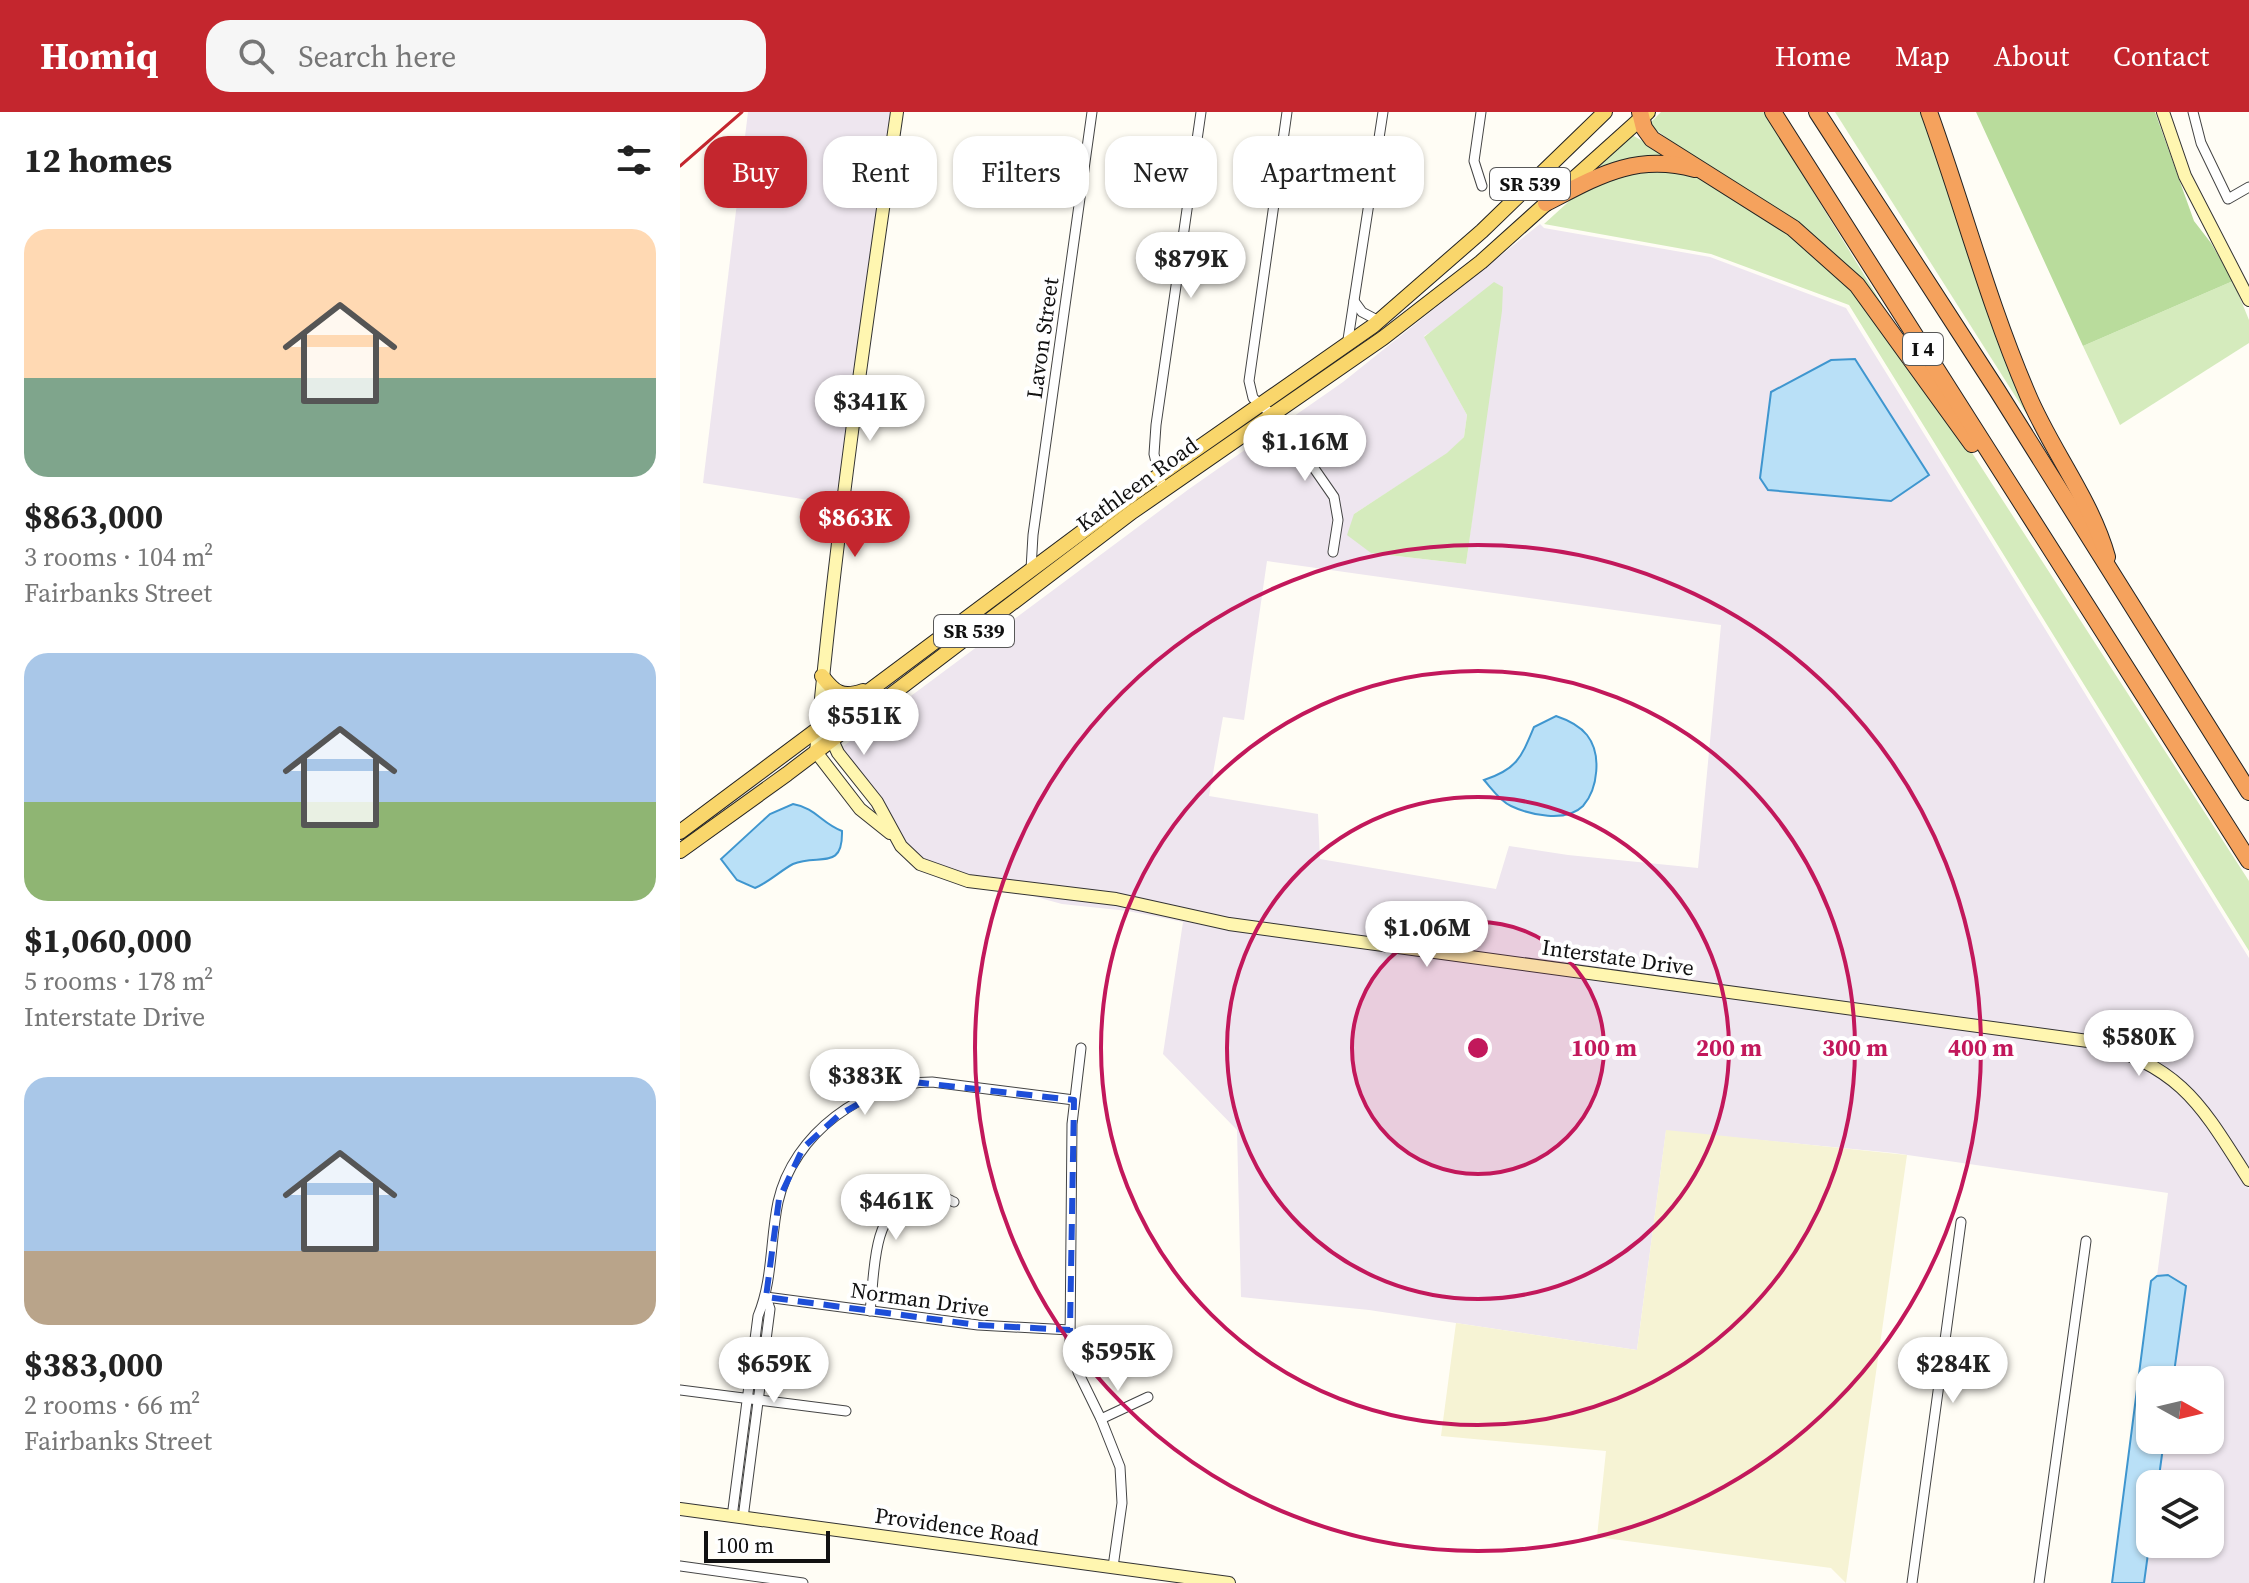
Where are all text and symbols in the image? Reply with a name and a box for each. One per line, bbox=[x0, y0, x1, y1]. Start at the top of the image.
search box bbox=[206, 20, 766, 92]
text: Homiq bbox=[40, 30, 158, 82]
icon: search bbox=[234, 34, 278, 78]
text: Search here bbox=[298, 36, 456, 77]
text: Home bbox=[1775, 37, 1851, 75]
text: Map bbox=[1895, 37, 1950, 75]
text: About bbox=[1994, 37, 2069, 75]
text: Contact bbox=[2113, 37, 2209, 75]
chip: Buy bbox=[704, 136, 807, 208]
chip: Rent bbox=[823, 136, 937, 208]
chip: Filters bbox=[953, 136, 1089, 208]
chip: New bbox=[1105, 136, 1217, 208]
chip: Apartment bbox=[1233, 136, 1424, 208]
text: 12 homes bbox=[24, 137, 172, 183]
icon: filters bbox=[612, 138, 656, 182]
road number: SR 539 bbox=[1490, 168, 1570, 200]
pin: $879K bbox=[1135, 232, 1247, 300]
text: $879K bbox=[1154, 240, 1228, 276]
street label: Lavon Street bbox=[1019, 275, 1065, 400]
icon: home bbox=[268, 281, 412, 425]
road number: I 4 bbox=[1903, 333, 1943, 365]
pin: $341K bbox=[814, 375, 926, 443]
text: $341K bbox=[833, 383, 907, 419]
pin: $1.16M bbox=[1240, 415, 1370, 483]
text: $1.16M bbox=[1261, 423, 1349, 459]
street label: Kathleen Road bbox=[1070, 429, 1204, 538]
pin: $863K bbox=[799, 491, 911, 559]
text: $863,000 bbox=[24, 493, 163, 539]
text: $863K bbox=[818, 499, 892, 535]
text: 3 rooms · 104 m² bbox=[24, 539, 213, 575]
text: Fairbanks Street bbox=[24, 575, 212, 611]
road number: SR 539 bbox=[934, 615, 1014, 647]
pin: $551K bbox=[808, 689, 920, 757]
text: $551K bbox=[827, 697, 901, 733]
icon: home bbox=[268, 705, 412, 849]
pin: $1.06M bbox=[1362, 901, 1492, 969]
text: $1.06M bbox=[1383, 909, 1471, 945]
text: $1,060,000 bbox=[24, 917, 192, 963]
street label: Interstate Drive bbox=[1540, 931, 1696, 983]
text: 5 rooms · 178 m² bbox=[24, 963, 213, 999]
text: Interstate Drive bbox=[24, 999, 205, 1035]
pin: $580K bbox=[2083, 1010, 2195, 1078]
text: $580K bbox=[2102, 1018, 2176, 1054]
text: 100 m bbox=[1571, 1031, 1637, 1064]
text: 200 m bbox=[1696, 1031, 1762, 1064]
text: 300 m bbox=[1822, 1031, 1888, 1064]
text: 400 m bbox=[1948, 1031, 2014, 1064]
centre of rings bbox=[1464, 1034, 1492, 1062]
pin: $383K bbox=[809, 1049, 921, 1117]
text: $383K bbox=[828, 1057, 902, 1093]
icon: home bbox=[268, 1129, 412, 1273]
pin: $461K bbox=[840, 1174, 952, 1242]
text: $461K bbox=[859, 1182, 933, 1218]
street label: Norman Drive bbox=[849, 1274, 991, 1324]
pin: $595K bbox=[1062, 1325, 1174, 1393]
text: $595K bbox=[1081, 1333, 1155, 1369]
pin: $659K bbox=[718, 1337, 830, 1405]
pin: $284K bbox=[1897, 1337, 2009, 1405]
text: $383,000 bbox=[24, 1341, 163, 1387]
text: $659K bbox=[737, 1345, 811, 1381]
text: $284K bbox=[1916, 1345, 1990, 1381]
north arrow bbox=[2136, 1366, 2224, 1454]
map controls bbox=[2136, 1366, 2224, 1558]
text: 2 rooms · 66 m² bbox=[24, 1387, 200, 1423]
text: Fairbanks Street bbox=[24, 1423, 212, 1459]
button: layers bbox=[2136, 1470, 2224, 1558]
street label: Providence Road bbox=[873, 1500, 1042, 1552]
scale bar bbox=[704, 1527, 830, 1563]
text: 100 m bbox=[716, 1530, 774, 1560]

